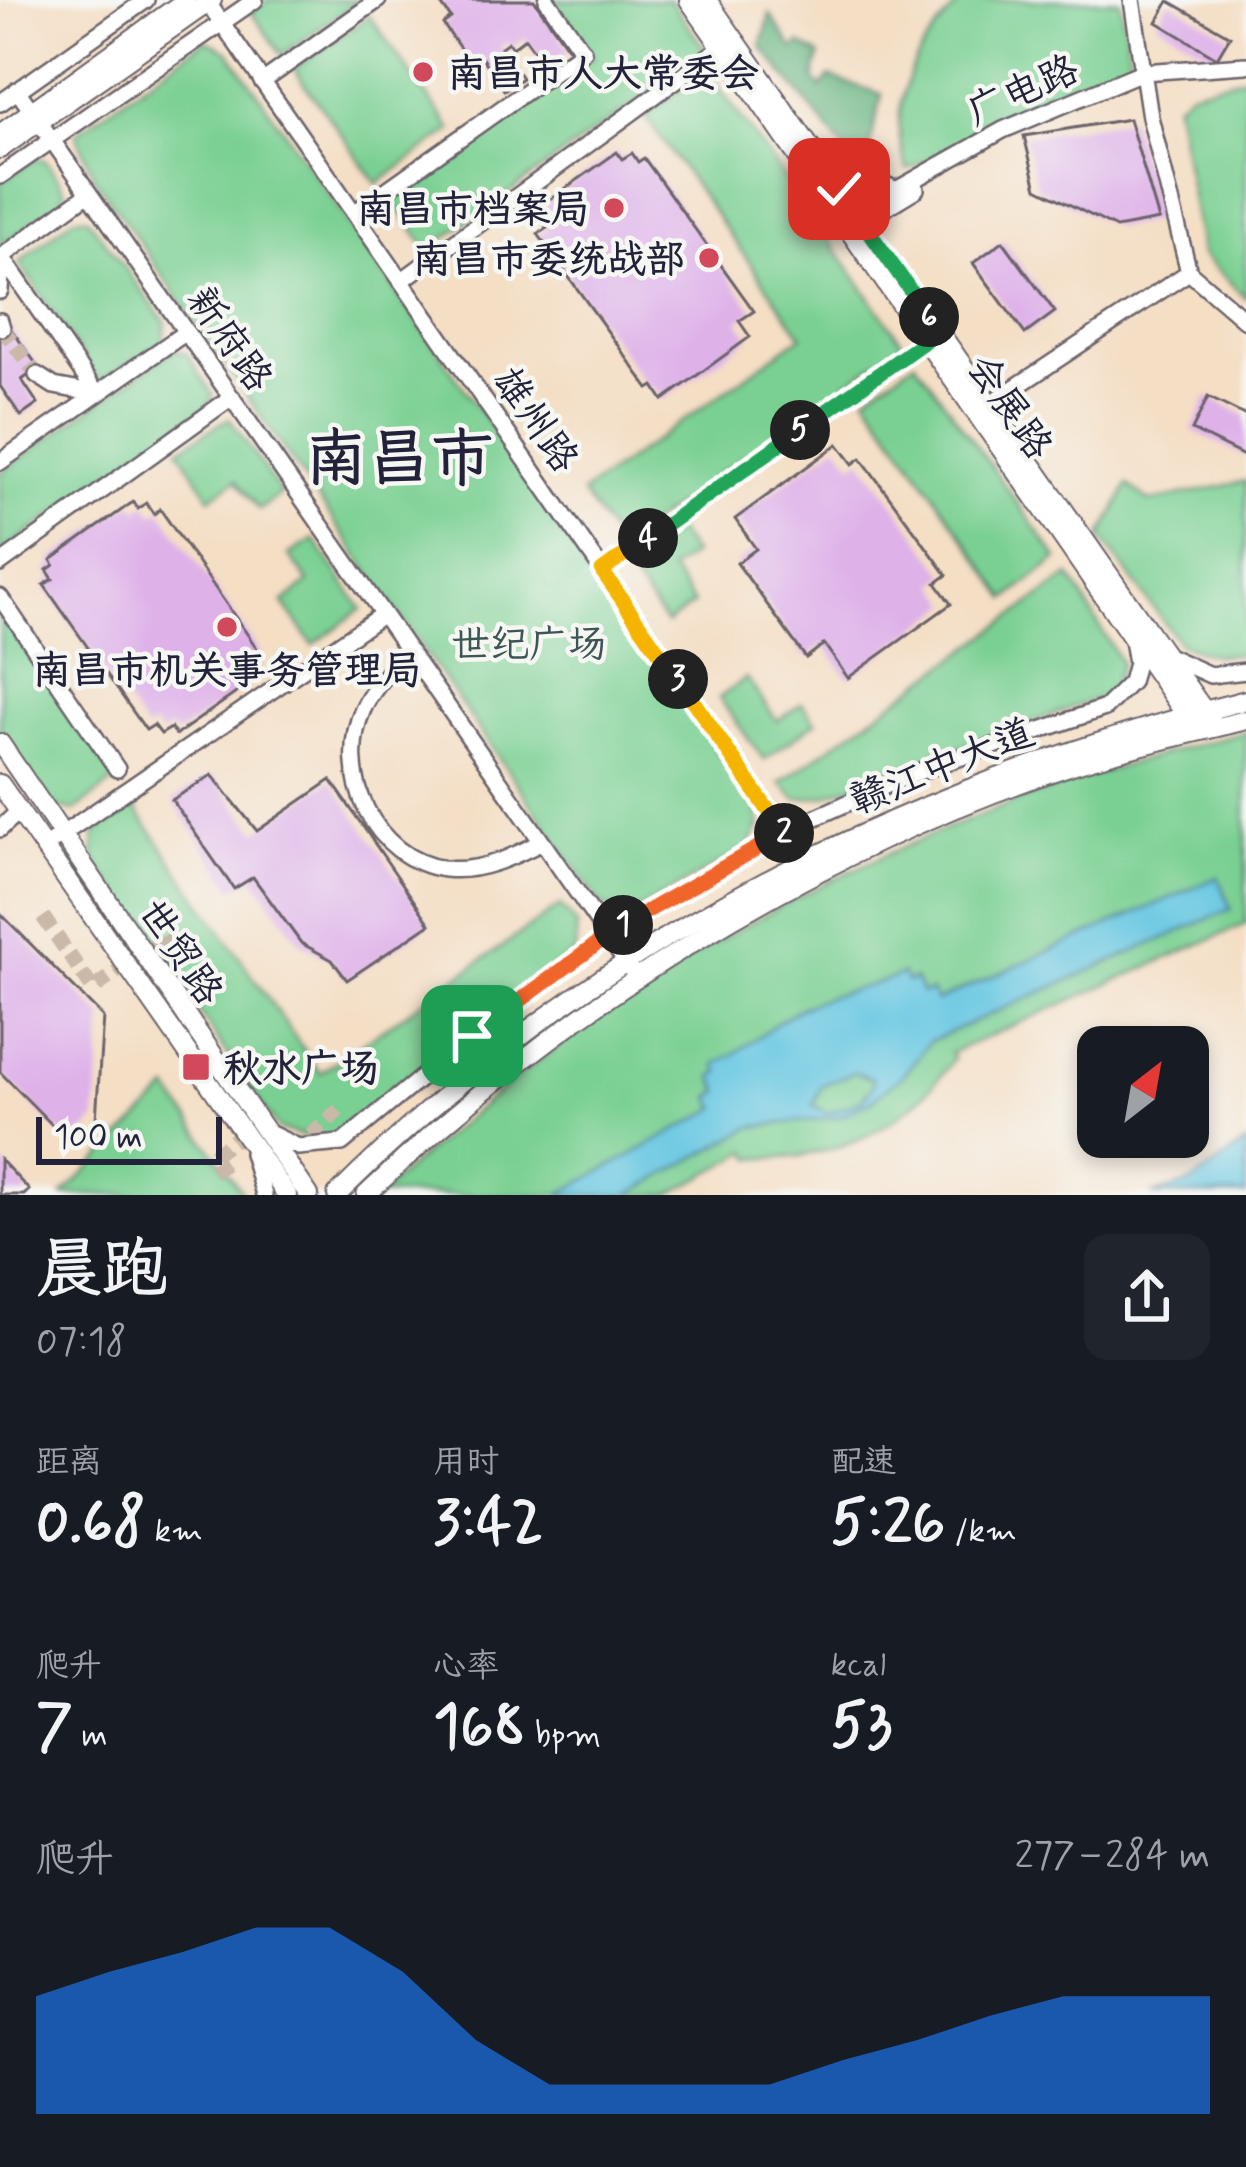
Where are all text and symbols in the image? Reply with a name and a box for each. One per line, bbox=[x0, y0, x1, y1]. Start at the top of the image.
street label: 广电路 bbox=[960, 45, 1087, 139]
place label: 南昌市人大常委会 bbox=[447, 50, 759, 101]
marker: 南昌市人大常委会 bbox=[410, 59, 436, 85]
pin bbox=[788, 138, 890, 240]
icon: check bbox=[806, 156, 872, 222]
place label: 南昌市档案局 bbox=[356, 186, 590, 237]
marker: 南昌市档案局 bbox=[601, 195, 627, 221]
place label: 南昌市委统战部 bbox=[412, 236, 685, 287]
marker: 南昌市委统战部 bbox=[696, 245, 722, 271]
street label: 新府路 bbox=[174, 277, 283, 403]
pin: 6 bbox=[899, 287, 959, 347]
text: 6 bbox=[921, 295, 937, 339]
street label: 会展路 bbox=[954, 345, 1063, 471]
street label: 雄州路 bbox=[480, 358, 589, 484]
pin: 5 bbox=[770, 400, 830, 460]
text: 5 bbox=[790, 408, 810, 452]
district label: 南昌市 bbox=[305, 420, 494, 503]
pin: 4 bbox=[618, 508, 678, 568]
text: 4 bbox=[638, 516, 658, 560]
marker: 南昌市机关事务管理局 bbox=[214, 614, 240, 640]
park label: 世纪广场 bbox=[451, 621, 607, 672]
place label: 南昌市机关事务管理局 bbox=[32, 647, 422, 698]
pin: 3 bbox=[648, 649, 708, 709]
text: 3 bbox=[671, 657, 685, 701]
street label: 赣江中大道 bbox=[842, 708, 1042, 828]
pin: 2 bbox=[754, 803, 814, 863]
text: 2 bbox=[776, 811, 792, 855]
street label: 世贸路 bbox=[125, 890, 233, 1016]
pin: 1 bbox=[593, 895, 653, 955]
text: 1 bbox=[616, 903, 630, 947]
pin bbox=[421, 985, 523, 1087]
icon: arrive bbox=[439, 1003, 505, 1069]
north arrow bbox=[1077, 1026, 1209, 1158]
map controls bbox=[1077, 1026, 1209, 1158]
place label: 秋水广场 bbox=[223, 1045, 379, 1096]
marker: 秋水广场 bbox=[180, 1051, 212, 1083]
scale bar bbox=[36, 1111, 222, 1164]
text: 100 m bbox=[54, 1116, 143, 1160]
text: 晨跑 bbox=[36, 1229, 168, 1315]
button: share bbox=[1084, 1234, 1210, 1360]
text: 07:18 bbox=[36, 1317, 127, 1368]
text: 距离 bbox=[36, 1441, 102, 1485]
text: 用时 bbox=[433, 1441, 499, 1485]
text: 配速 bbox=[831, 1441, 897, 1485]
text: 0.68 bbox=[36, 1485, 146, 1564]
text: 3:42 bbox=[433, 1485, 543, 1564]
text: 5:26 bbox=[831, 1485, 945, 1564]
text: km bbox=[146, 1510, 203, 1554]
text: /km bbox=[945, 1510, 1017, 1554]
text: kcal bbox=[831, 1644, 886, 1688]
text: 爬升 bbox=[36, 1645, 102, 1689]
text: 心率 bbox=[433, 1645, 499, 1689]
text: 53 bbox=[831, 1688, 892, 1767]
text: 7 bbox=[36, 1689, 72, 1768]
text: 168 bbox=[433, 1689, 526, 1768]
text: m bbox=[72, 1714, 108, 1758]
text: bpm bbox=[526, 1714, 601, 1758]
text: 277–284 m bbox=[1014, 1831, 1210, 1882]
text: 爬升 bbox=[36, 1835, 114, 1886]

